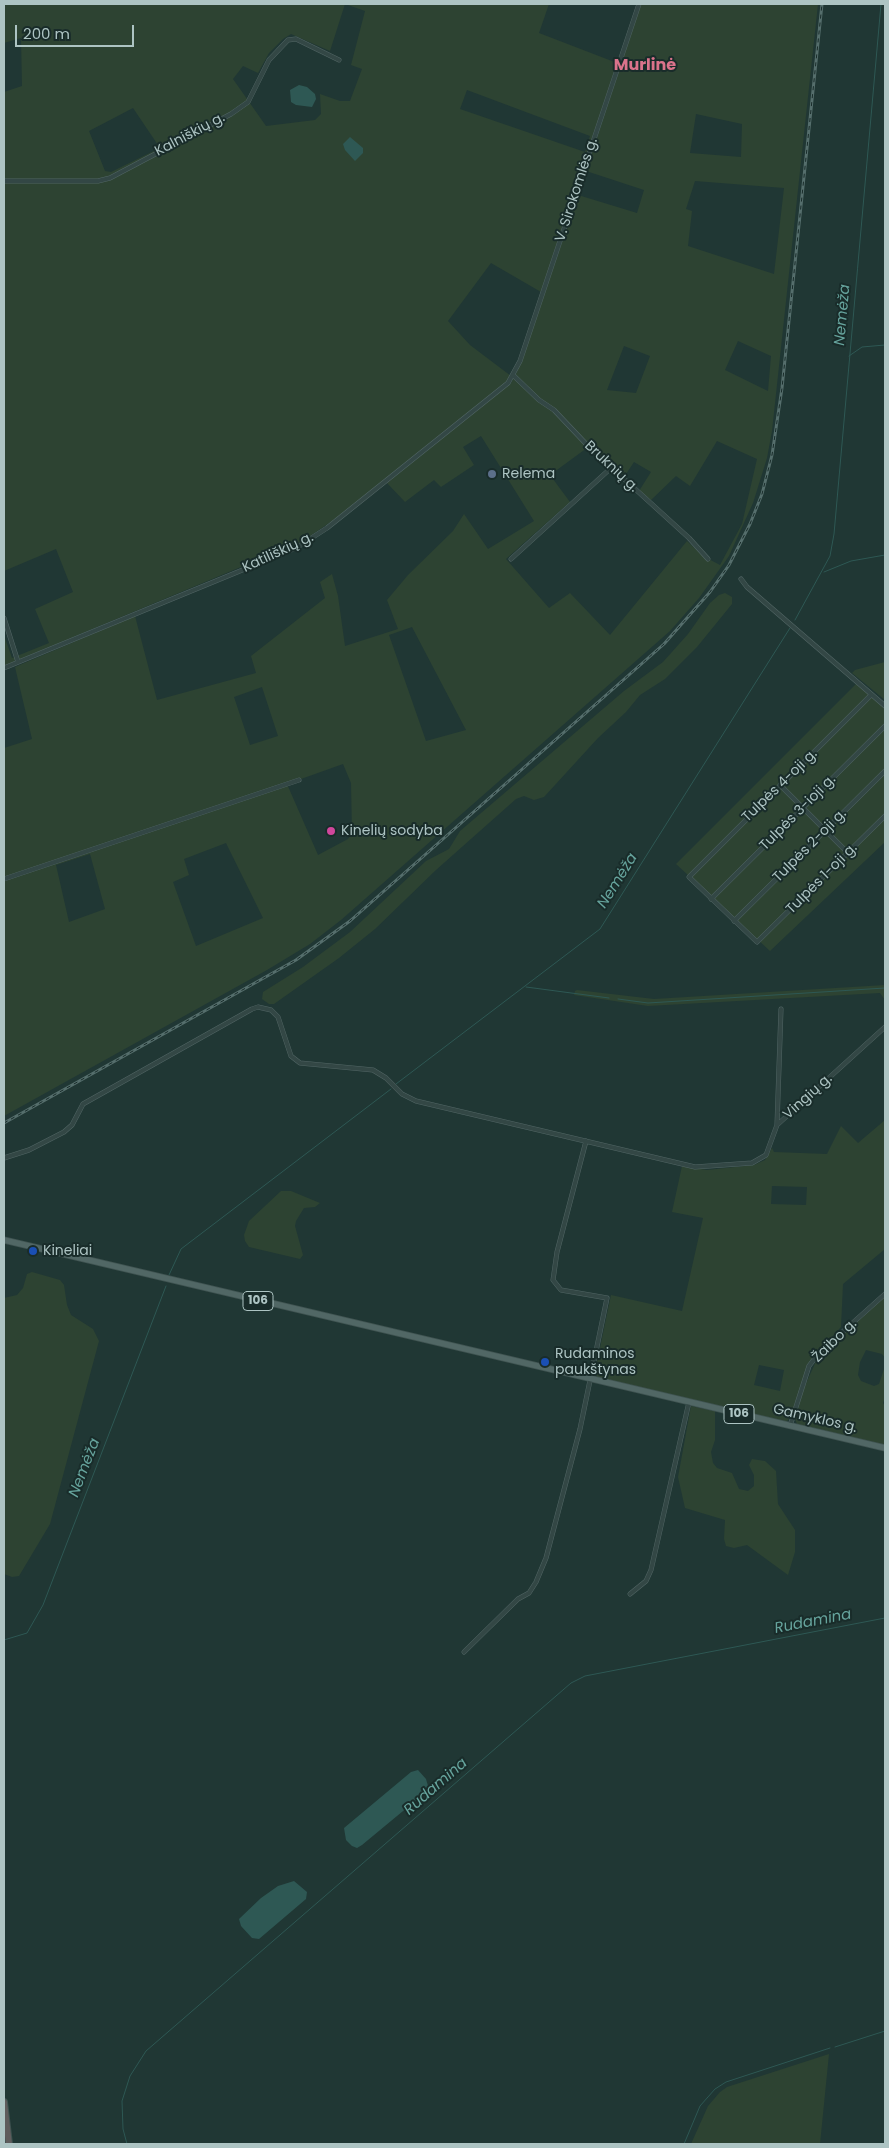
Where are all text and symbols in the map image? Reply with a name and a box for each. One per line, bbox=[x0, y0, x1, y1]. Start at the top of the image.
scale bar bbox=[18, 15, 136, 47]
text: 200 m bbox=[23, 23, 70, 44]
district label: Murlinė bbox=[614, 56, 676, 76]
street label: Kalniškių g. bbox=[152, 110, 228, 160]
street label: V. Sirokomlės g. bbox=[552, 136, 602, 244]
water label: Nemėža bbox=[831, 284, 855, 346]
street label: Bruknių g. bbox=[581, 438, 641, 496]
place label: Relema bbox=[502, 466, 555, 482]
marker: Relema bbox=[486, 468, 498, 480]
street label: Katiliškių g. bbox=[240, 529, 316, 577]
street label: Tulpės 4-oji g. bbox=[739, 746, 821, 826]
street label: Tulpės 3-ioji g. bbox=[756, 771, 840, 855]
street label: Tulpės 2-oji g. bbox=[770, 806, 850, 886]
place label: Kinelių sodyba bbox=[341, 823, 443, 839]
marker: Kinelių sodyba bbox=[325, 825, 337, 837]
street label: Tulpės 1-oji g. bbox=[783, 840, 861, 918]
water label: Nemėža bbox=[594, 850, 642, 912]
street label: Vingių g. bbox=[780, 1071, 836, 1123]
place label: Kineliai bbox=[43, 1243, 92, 1259]
marker: Kineliai bbox=[27, 1245, 39, 1257]
road number: 106 bbox=[243, 1292, 273, 1310]
street label: Žaibo g. bbox=[809, 1316, 861, 1366]
place label: Rudaminos paukštynas bbox=[555, 1346, 636, 1378]
marker: Rudaminos paukštynas bbox=[539, 1356, 551, 1368]
street label: Gamyklos g. bbox=[771, 1401, 859, 1437]
road number: 106 bbox=[724, 1405, 754, 1424]
water label: Nemėža bbox=[66, 1436, 104, 1500]
water label: Rudamina bbox=[773, 1606, 853, 1638]
water label: Rudamina bbox=[401, 1755, 471, 1819]

